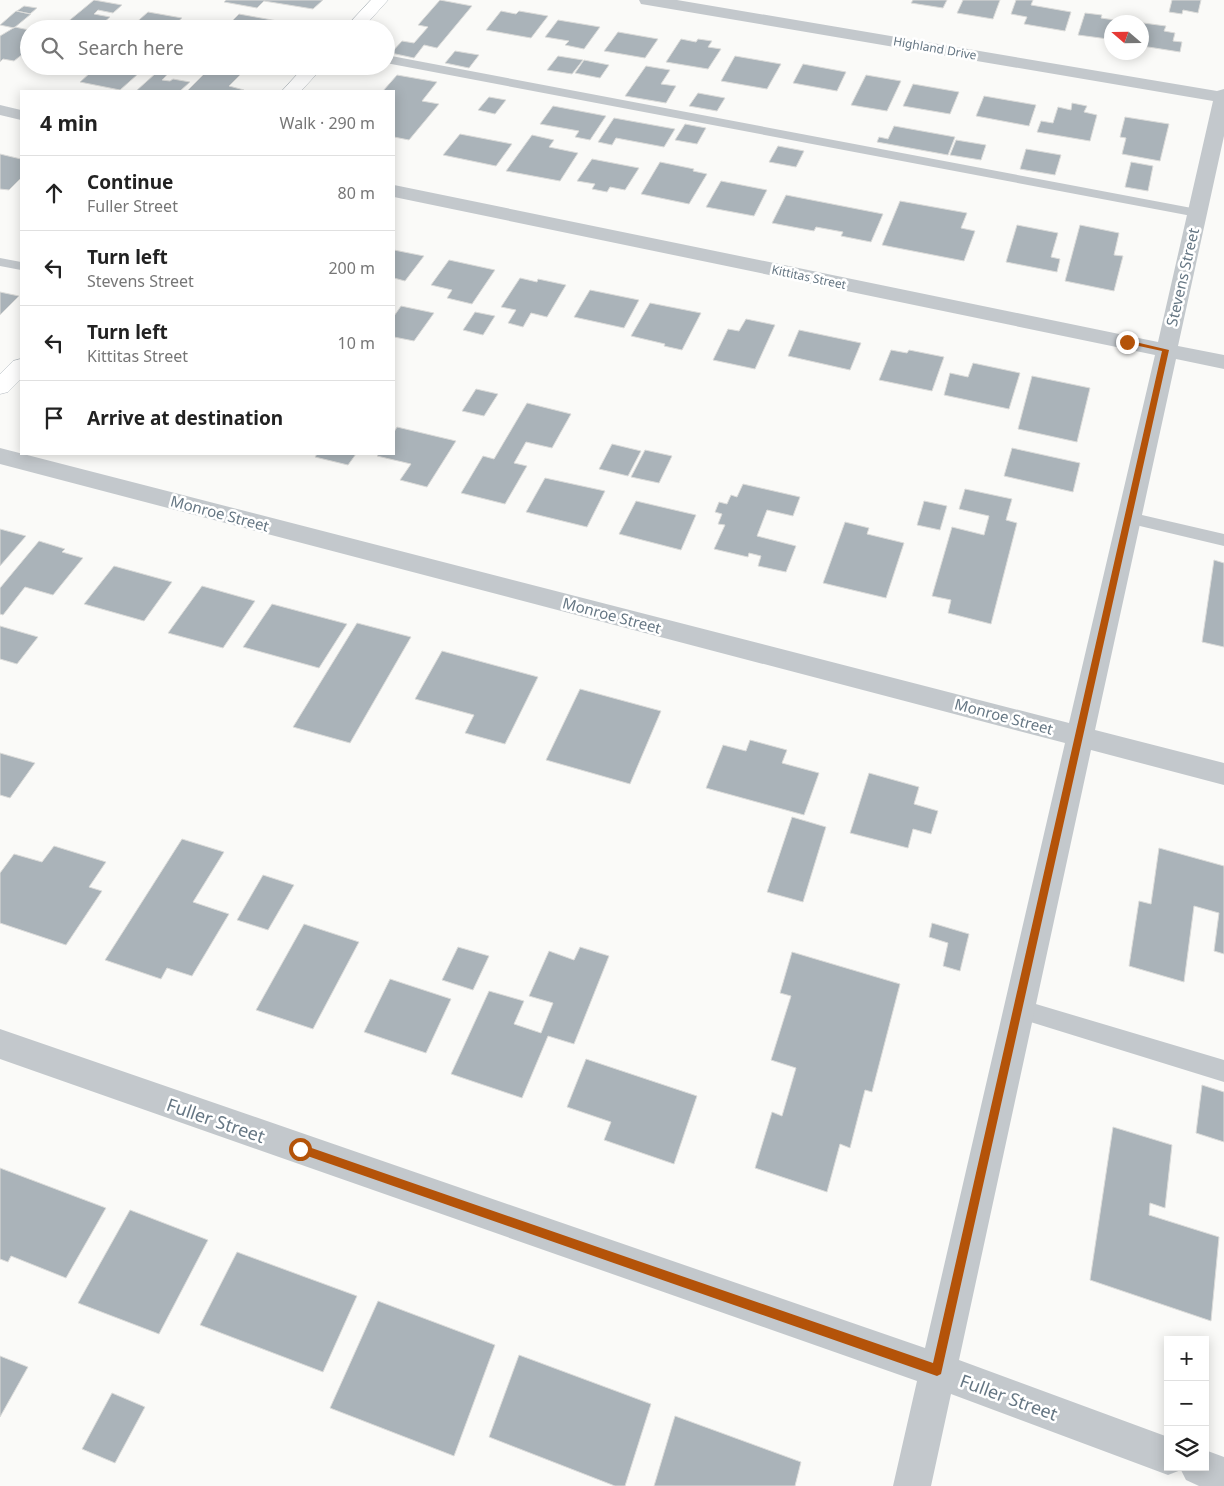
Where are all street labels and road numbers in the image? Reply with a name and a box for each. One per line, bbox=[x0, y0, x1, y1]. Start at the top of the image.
street label: Highland Drive bbox=[892, 32, 978, 64]
street label: Stevens Street bbox=[1161, 225, 1203, 328]
street label: Kittitas Street bbox=[770, 261, 848, 293]
street label: Monroe Street bbox=[169, 490, 272, 536]
street label: Monroe Street bbox=[561, 592, 664, 638]
street label: Monroe Street bbox=[953, 693, 1056, 739]
street label: Fuller Street bbox=[164, 1092, 269, 1148]
street label: Fuller Street bbox=[957, 1368, 1062, 1426]

